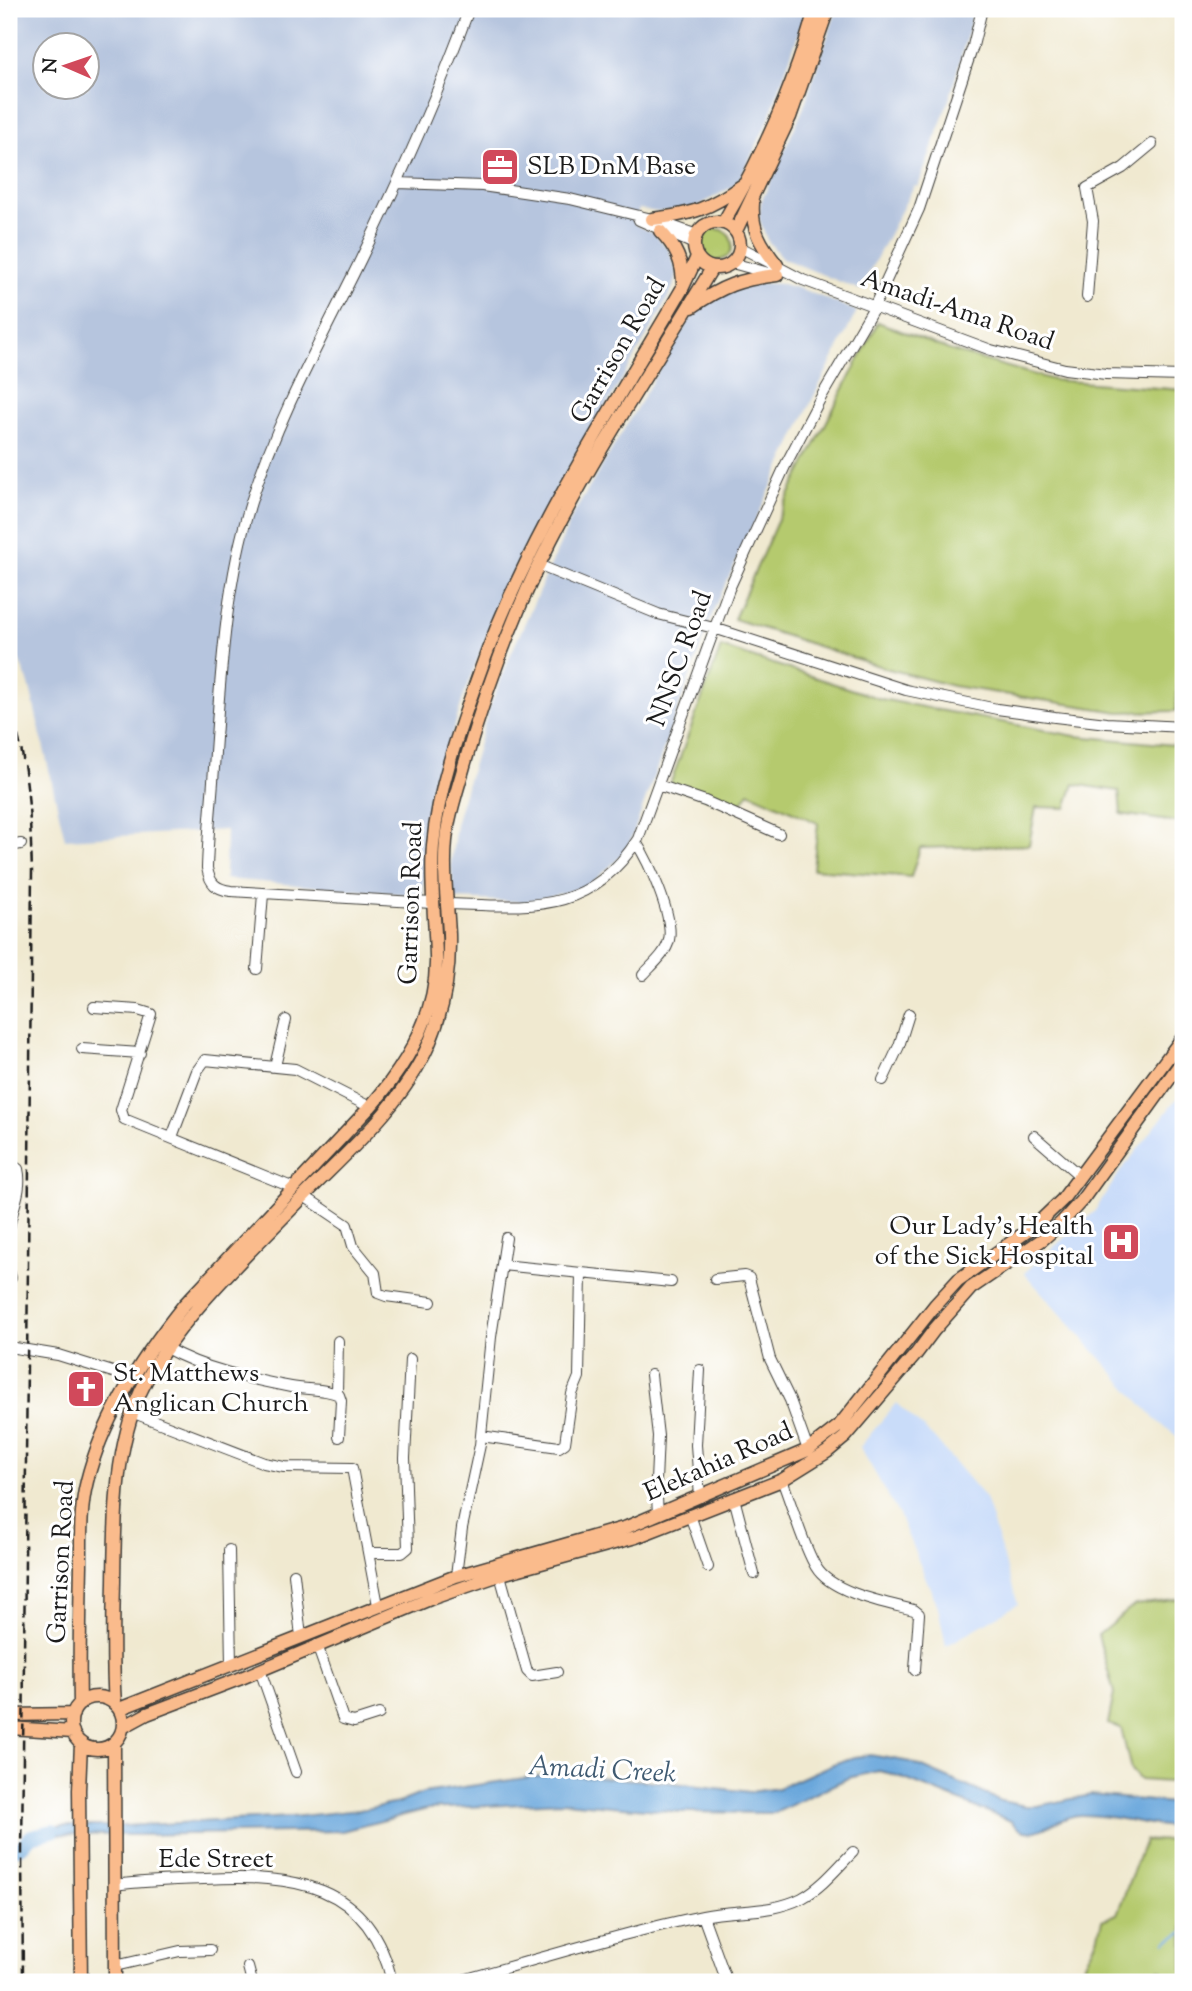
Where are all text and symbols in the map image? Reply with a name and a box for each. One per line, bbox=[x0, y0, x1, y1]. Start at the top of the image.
north arrow bbox=[32, 32, 102, 102]
text: N bbox=[38, 57, 65, 74]
office icon: SLB DnM Base bbox=[479, 146, 521, 188]
place label: SLB DnM Base bbox=[527, 149, 696, 186]
street label: Amadi-Ama Road bbox=[855, 261, 1059, 362]
street label: Garrison Road bbox=[562, 271, 676, 431]
street label: NNSC Road bbox=[639, 586, 723, 732]
street label: Garrison Road bbox=[391, 820, 433, 985]
place label: Our Lady's Health of the Sick Hospital bbox=[875, 1209, 1094, 1276]
hospital icon: Our Lady's Health of the Sick Hospital bbox=[1100, 1221, 1142, 1263]
place label: St. Matthews Anglican Church bbox=[113, 1356, 309, 1423]
church icon: St. Matthews Anglican Church bbox=[65, 1368, 107, 1410]
street label: Elekahia Road bbox=[639, 1414, 800, 1512]
street label: Garrison Road bbox=[39, 1479, 85, 1645]
water label: Amadi Creek bbox=[527, 1747, 678, 1795]
street label: Ede Street bbox=[159, 1842, 274, 1879]

